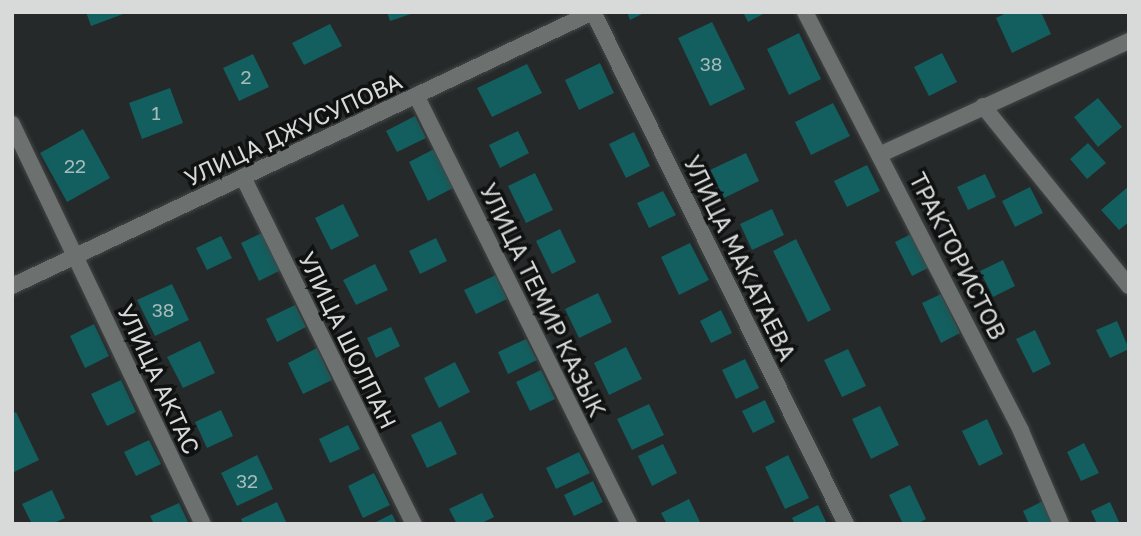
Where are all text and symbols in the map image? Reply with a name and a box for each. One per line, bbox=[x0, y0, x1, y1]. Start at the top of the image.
house number: 38 bbox=[700, 53, 722, 75]
street label: УЛИЦА ДЖУСУПОВА bbox=[180, 66, 406, 192]
house number: 2 bbox=[240, 66, 252, 88]
house number: 1 bbox=[151, 102, 161, 124]
street label: УЛИЦА МАКАТАЕВА bbox=[678, 151, 802, 365]
house number: 22 bbox=[64, 155, 86, 177]
street label: ТРАКТОРИСТОВ bbox=[904, 168, 1012, 344]
street label: УЛИЦА ТЕМИР КАЗЫК bbox=[474, 179, 612, 421]
street label: УЛИЦА ШОЛПАН bbox=[293, 247, 403, 433]
house number: 38 bbox=[152, 299, 174, 321]
street label: УЛИЦА АКТАС bbox=[112, 300, 206, 458]
house number: 32 bbox=[236, 470, 258, 492]

